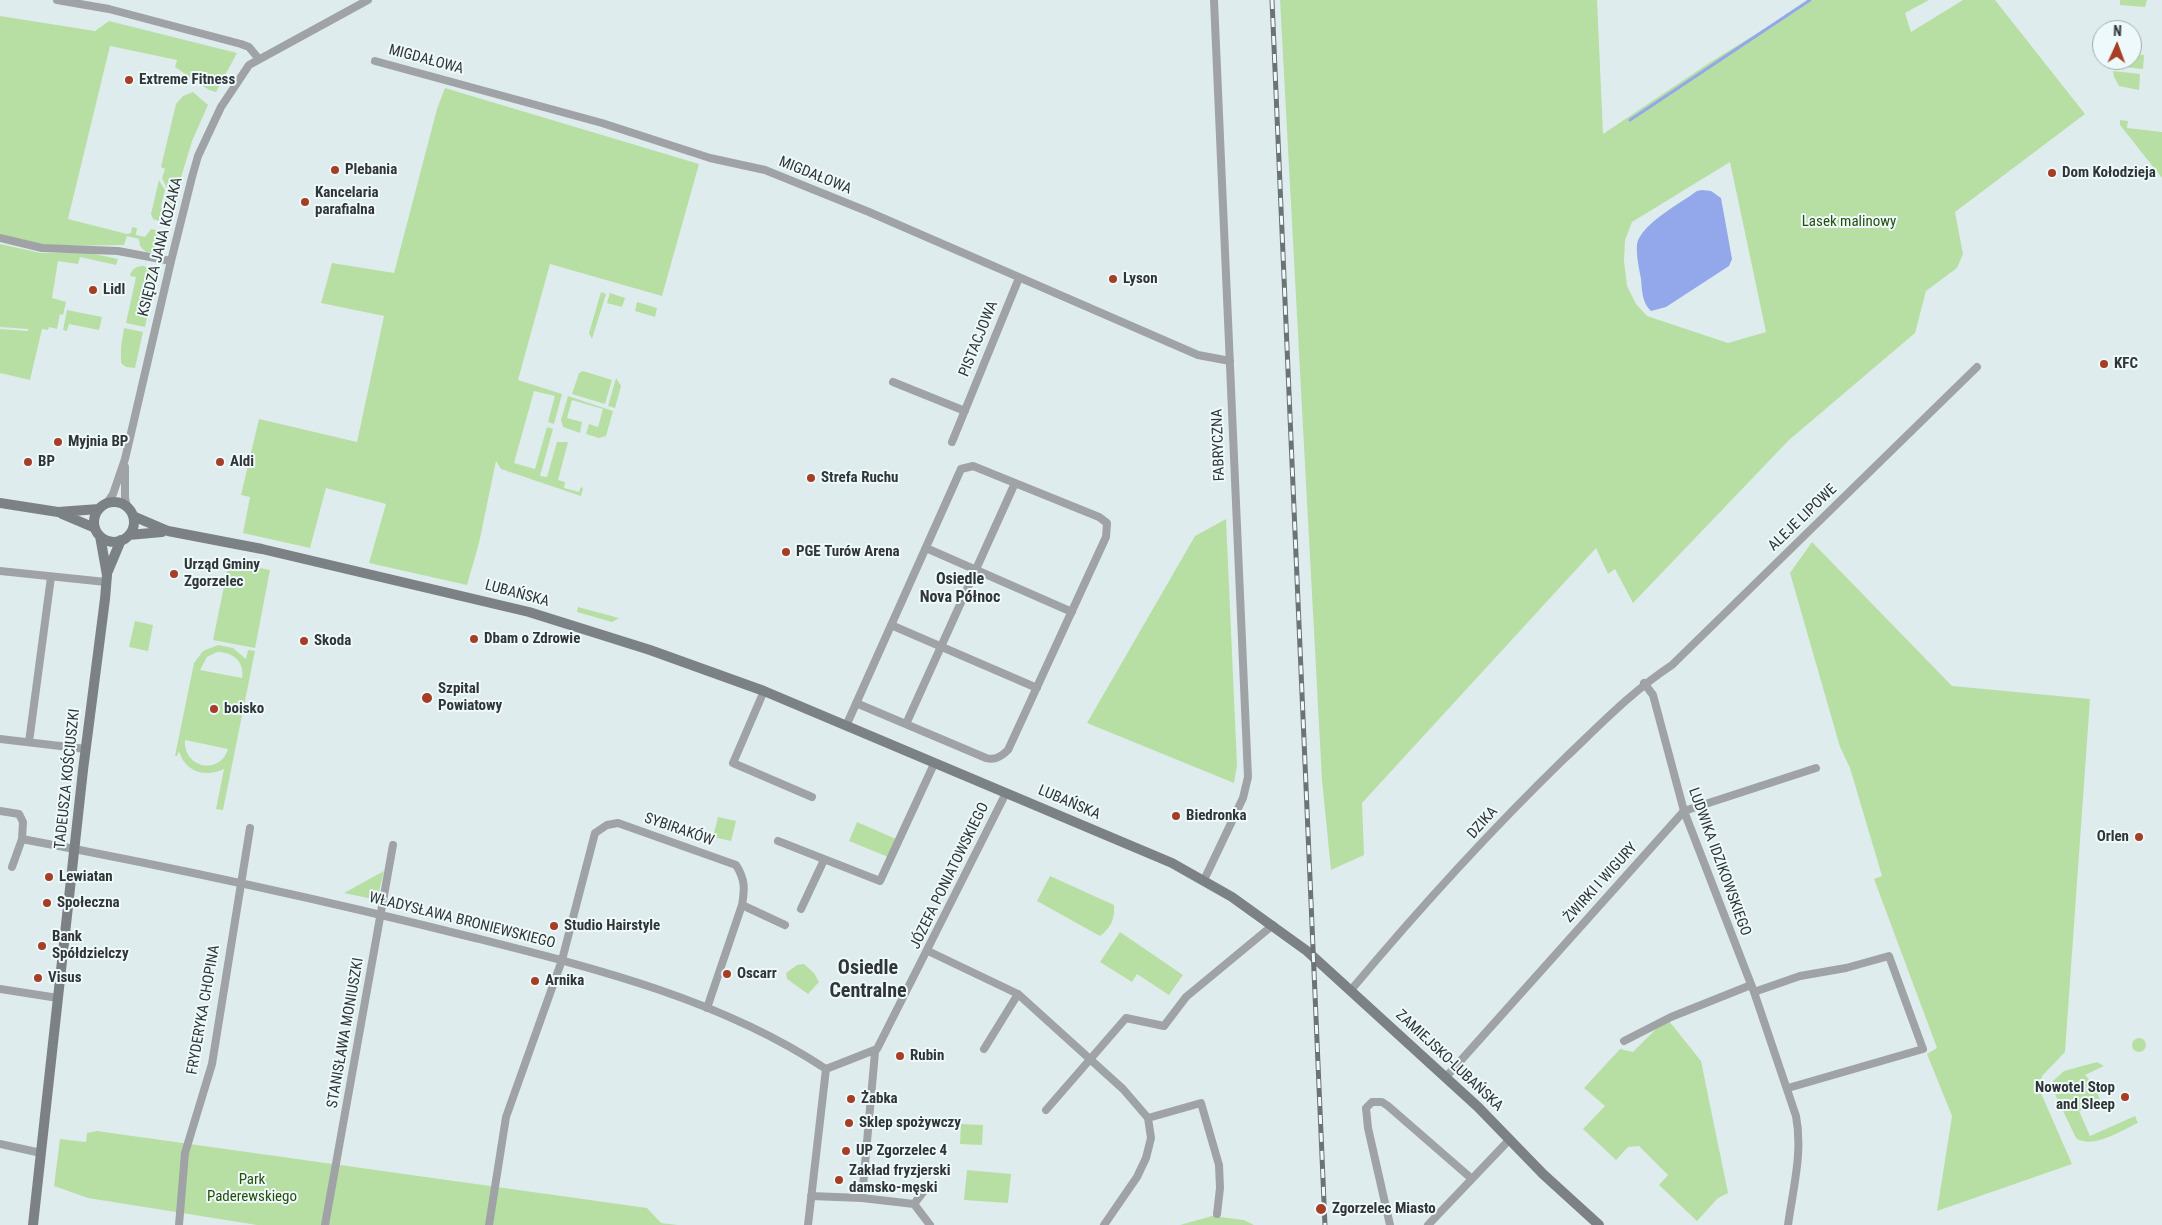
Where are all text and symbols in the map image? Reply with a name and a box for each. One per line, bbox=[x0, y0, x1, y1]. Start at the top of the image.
north arrow bbox=[2092, 20, 2142, 70]
text: N bbox=[2113, 23, 2122, 39]
street label: MIGDAŁOWA bbox=[387, 41, 465, 79]
place label: Extreme Fitness bbox=[139, 71, 235, 89]
marker: Extreme Fitness bbox=[123, 74, 135, 86]
street label: MIGDAŁOWA bbox=[776, 153, 854, 199]
place label: Plebania bbox=[345, 161, 397, 179]
marker: Plebania bbox=[329, 164, 341, 176]
place label: Dom Kołodzieja bbox=[2062, 164, 2156, 182]
marker: Dom Kołodzieja bbox=[2046, 167, 2058, 179]
street label: KSIĘDZA JANA KOZAKA bbox=[135, 175, 187, 319]
place label: Kancelaria parafialna bbox=[315, 184, 378, 219]
marker: Kancelaria parafialna bbox=[299, 196, 311, 208]
park label: Lasek malinowy bbox=[1802, 213, 1896, 231]
place label: Lyson bbox=[1123, 270, 1158, 288]
marker: Lyson bbox=[1107, 273, 1119, 285]
place label: Lidl bbox=[103, 281, 125, 299]
marker: Lidl bbox=[87, 284, 99, 296]
street label: PISTACJOWA bbox=[956, 298, 1002, 380]
place label: KFC bbox=[2114, 355, 2138, 373]
marker: KFC bbox=[2098, 358, 2110, 370]
street label: FABRYCZNA bbox=[1209, 408, 1229, 482]
place label: Myjnia BP bbox=[68, 433, 128, 451]
marker: Myjnia BP bbox=[52, 436, 64, 448]
place label: BP bbox=[38, 453, 55, 471]
place label: Aldi bbox=[230, 453, 254, 471]
marker: BP bbox=[22, 456, 34, 468]
marker: Aldi bbox=[214, 456, 226, 468]
place label: Strefa Ruchu bbox=[821, 469, 898, 487]
marker: Strefa Ruchu bbox=[805, 472, 817, 484]
street label: ALEJE LIPOWE bbox=[1765, 481, 1841, 555]
place label: PGE Turów Arena bbox=[796, 543, 900, 561]
marker: PGE Turów Arena bbox=[780, 546, 792, 558]
place label: Urząd Gminy Zgorzelec bbox=[184, 556, 260, 591]
marker: Urząd Gminy Zgorzelec bbox=[168, 568, 180, 580]
district label: Osiedle Nova Północ bbox=[920, 570, 1000, 608]
street label: LUBAŃSKA bbox=[483, 577, 551, 611]
place label: Dbam o Zdrowie bbox=[484, 630, 580, 648]
place label: Skoda bbox=[314, 632, 351, 650]
marker: Dbam o Zdrowie bbox=[468, 633, 480, 645]
marker: Skoda bbox=[298, 635, 310, 647]
place label: Szpital Powiatowy bbox=[438, 680, 502, 715]
marker: Szpital Powiatowy bbox=[420, 691, 434, 705]
place label: boisko bbox=[224, 700, 264, 718]
marker: boisko bbox=[208, 703, 220, 715]
street label: TADEUSZA KOŚCIUSZKI bbox=[52, 708, 84, 850]
street label: LUBAŃSKA bbox=[1035, 782, 1103, 824]
street label: LUDWIKA IDZIKOWSKIEGO bbox=[1684, 785, 1754, 939]
street label: JÓZEFA PONIATOWSKIEGO bbox=[907, 800, 993, 952]
street label: DZIKA bbox=[1464, 803, 1502, 843]
place label: Biedronka bbox=[1186, 807, 1247, 825]
street label: SYBIRAKÓW bbox=[642, 810, 716, 850]
marker: Biedronka bbox=[1170, 810, 1182, 822]
place label: Orlen bbox=[2097, 828, 2129, 846]
marker: Orlen bbox=[2133, 831, 2145, 843]
street label: ŻWIRKI I WIGURY bbox=[1560, 839, 1642, 927]
place label: Lewiatan bbox=[59, 868, 113, 886]
marker: Lewiatan bbox=[43, 871, 55, 883]
street label: WŁADYSŁAWA BRONIEWSKIEGO bbox=[367, 889, 557, 953]
place label: Społeczna bbox=[57, 894, 120, 912]
marker: Społeczna bbox=[41, 897, 53, 909]
place label: Studio Hairstyle bbox=[564, 917, 660, 935]
marker: Studio Hairstyle bbox=[548, 920, 560, 932]
place label: Bank Spółdzielczy bbox=[52, 928, 129, 963]
marker: Bank Spółdzielczy bbox=[36, 940, 48, 952]
street label: FRYDERYKA CHOPINA bbox=[184, 944, 224, 1076]
street label: STANISŁAWA MONIUSZKI bbox=[324, 956, 368, 1110]
district label: Osiedle Centralne bbox=[829, 957, 907, 1004]
place label: Oscarr bbox=[737, 965, 777, 983]
marker: Oscarr bbox=[721, 968, 733, 980]
place label: Visus bbox=[48, 969, 81, 987]
marker: Visus bbox=[32, 972, 44, 984]
place label: Arnika bbox=[545, 972, 584, 990]
marker: Arnika bbox=[529, 975, 541, 987]
street label: ZAMIEJSKO-LUBAŃSKA bbox=[1391, 1006, 1507, 1116]
place label: Rubin bbox=[910, 1047, 944, 1065]
marker: Rubin bbox=[894, 1050, 906, 1062]
place label: Nowotel Stop and Sleep bbox=[2035, 1079, 2115, 1114]
place label: Żabka bbox=[861, 1090, 898, 1108]
marker: Nowotel Stop and Sleep bbox=[2119, 1091, 2131, 1103]
marker: Żabka bbox=[845, 1093, 857, 1105]
place label: Sklep spożywczy bbox=[859, 1114, 961, 1132]
marker: Sklep spożywczy bbox=[843, 1117, 855, 1129]
place label: UP Zgorzelec 4 bbox=[856, 1142, 947, 1160]
marker: UP Zgorzelec 4 bbox=[840, 1145, 852, 1157]
place label: Zakład fryzjerski damsko-męski bbox=[849, 1162, 950, 1197]
park label: Park Paderewskiego bbox=[207, 1171, 297, 1206]
marker: Zakład fryzjerski damsko-męski bbox=[833, 1174, 845, 1186]
place label: Zgorzelec Miasto bbox=[1332, 1200, 1436, 1218]
marker: Zgorzelec Miasto bbox=[1314, 1202, 1328, 1216]

